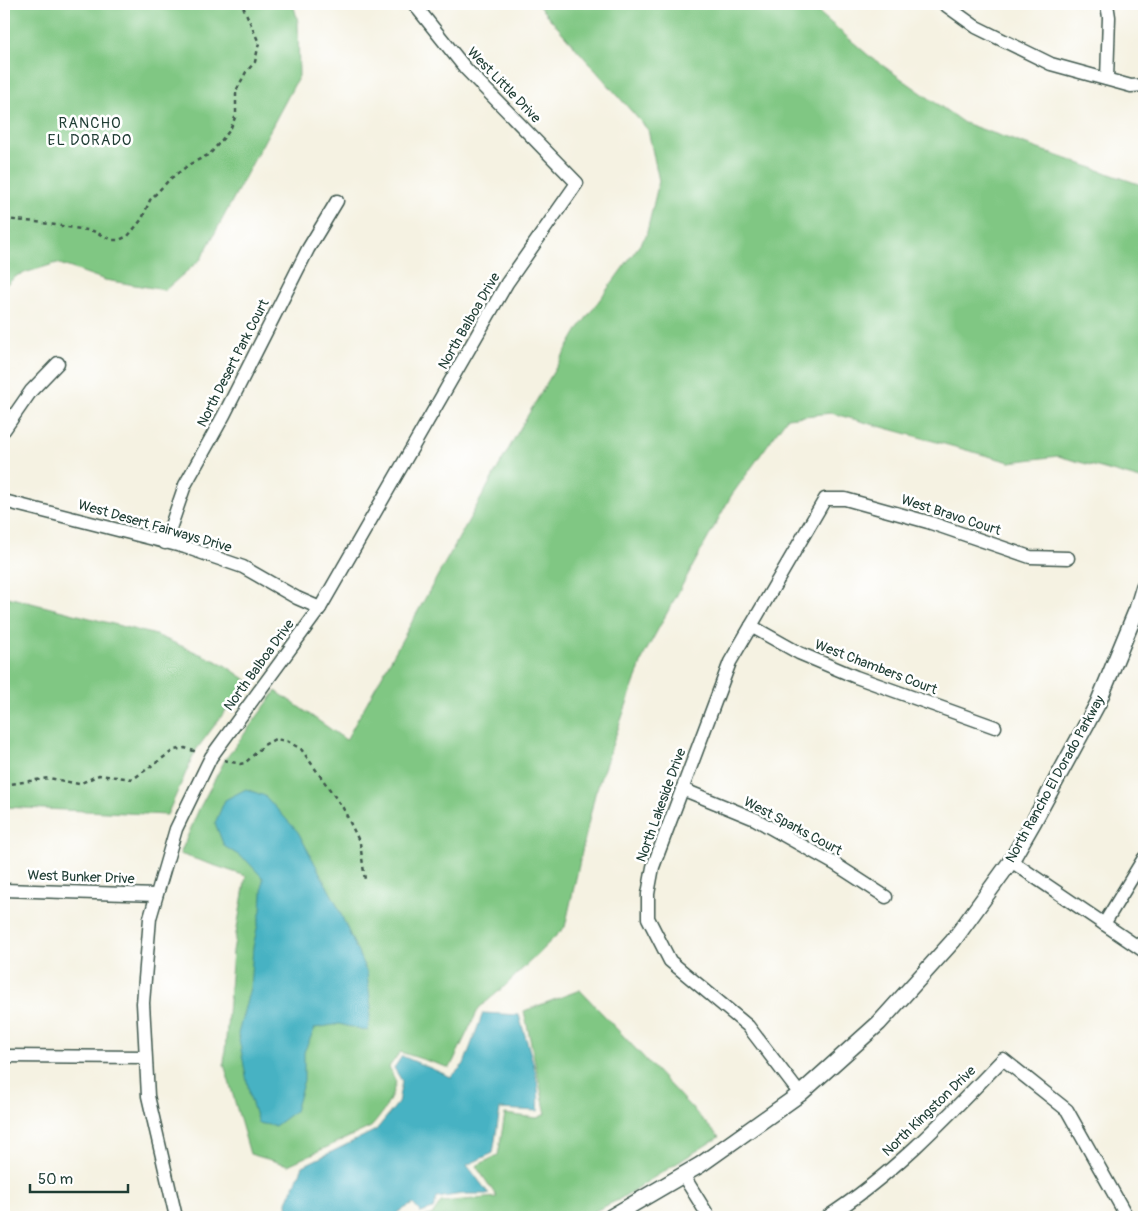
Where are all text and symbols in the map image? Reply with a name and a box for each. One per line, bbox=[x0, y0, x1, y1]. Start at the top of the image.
street label: West Little Drive bbox=[464, 44, 544, 126]
district label: RANCHO EL DORADO bbox=[48, 114, 132, 150]
street label: North Balboa Drive bbox=[434, 270, 504, 372]
street label: North Desert Park Court bbox=[193, 296, 273, 430]
street label: West Bravo Court bbox=[899, 491, 1003, 539]
street label: West Desert Fairways Drive bbox=[76, 496, 234, 556]
street label: North Balboa Drive bbox=[220, 616, 298, 714]
street label: West Chambers Court bbox=[812, 636, 940, 698]
street label: North Rancho El Dorado Parkway bbox=[1002, 692, 1108, 866]
street label: North Lakeside Drive bbox=[632, 746, 690, 864]
street label: West Sparks Court bbox=[741, 793, 845, 859]
street label: West Bunker Drive bbox=[27, 867, 135, 887]
street label: North Kingston Drive bbox=[879, 1062, 979, 1160]
scale bar bbox=[30, 1161, 128, 1193]
text: 50 m bbox=[38, 1170, 73, 1189]

